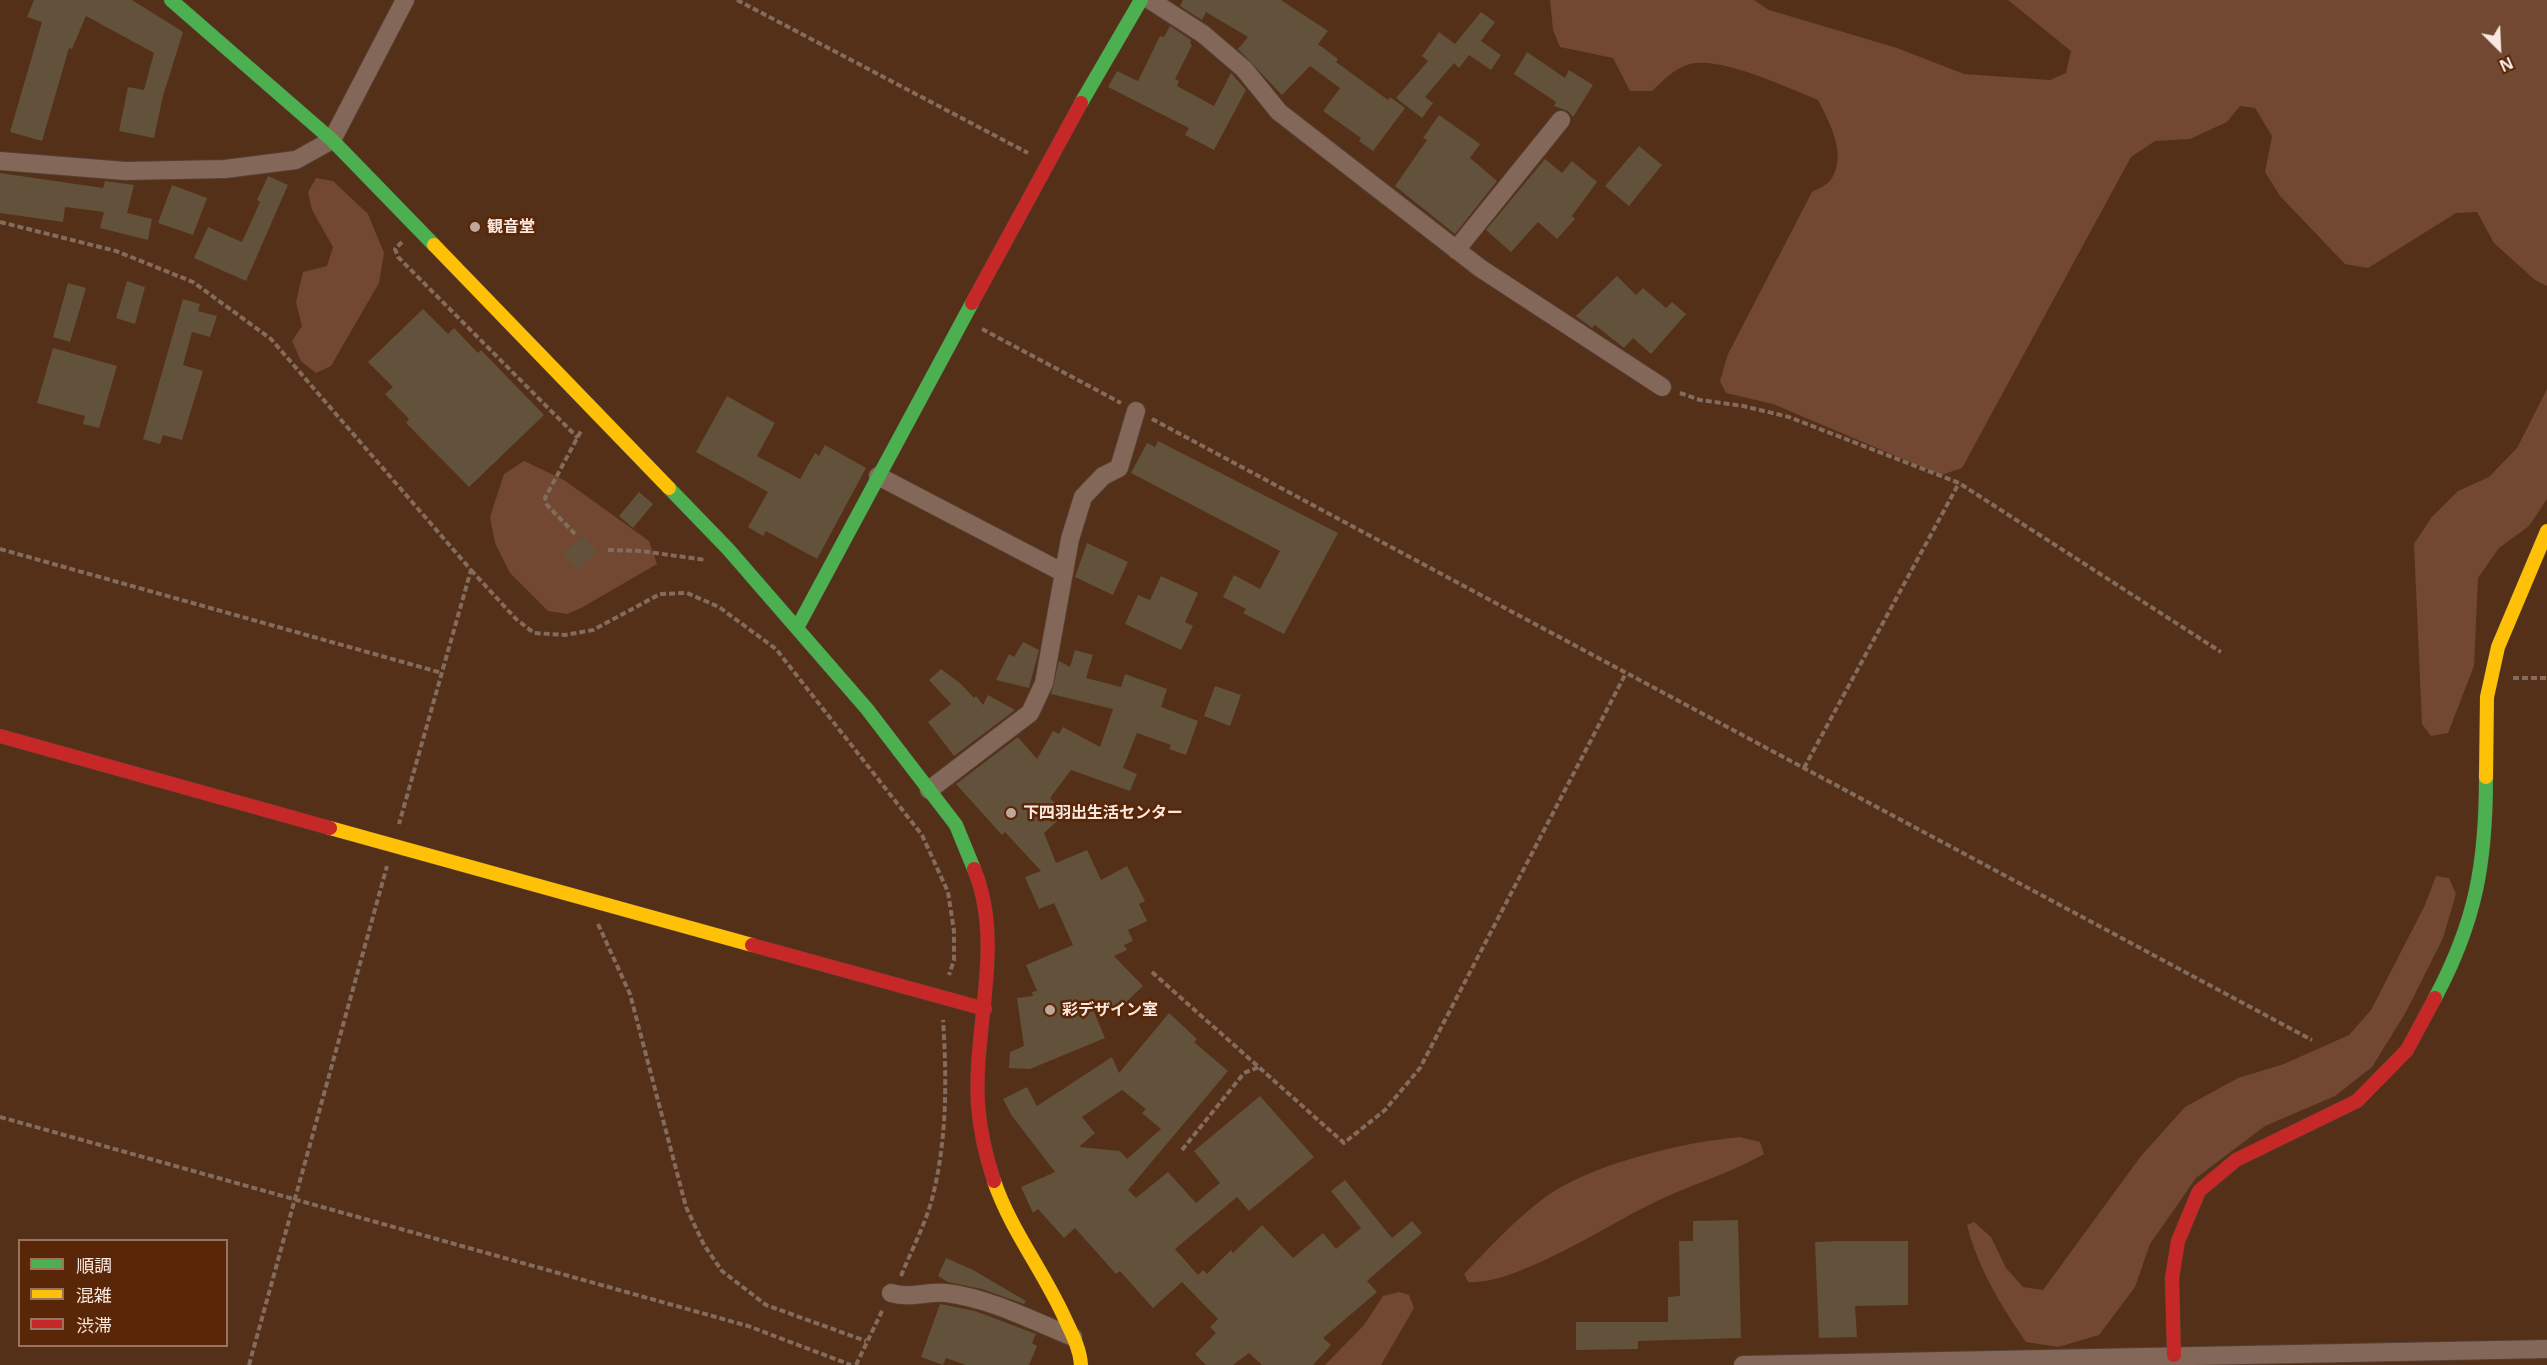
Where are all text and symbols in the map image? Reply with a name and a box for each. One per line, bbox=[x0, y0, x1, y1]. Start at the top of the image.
north arrow bbox=[2469, 18, 2529, 78]
text: N bbox=[2496, 52, 2517, 77]
place label: 観音堂 bbox=[487, 217, 535, 237]
marker: 観音堂 bbox=[468, 220, 482, 234]
place label: 下四羽出生活センター bbox=[1023, 803, 1183, 823]
marker: 下四羽出生活センター bbox=[1004, 806, 1018, 820]
place label: 彩デザイン室 bbox=[1062, 1000, 1158, 1020]
marker: 彩デザイン室 bbox=[1043, 1003, 1057, 1017]
legend bbox=[18, 1239, 228, 1347]
text: 順調 bbox=[76, 1253, 112, 1277]
text: 混雑 bbox=[76, 1283, 112, 1307]
text: 渋滞 bbox=[76, 1313, 112, 1337]

